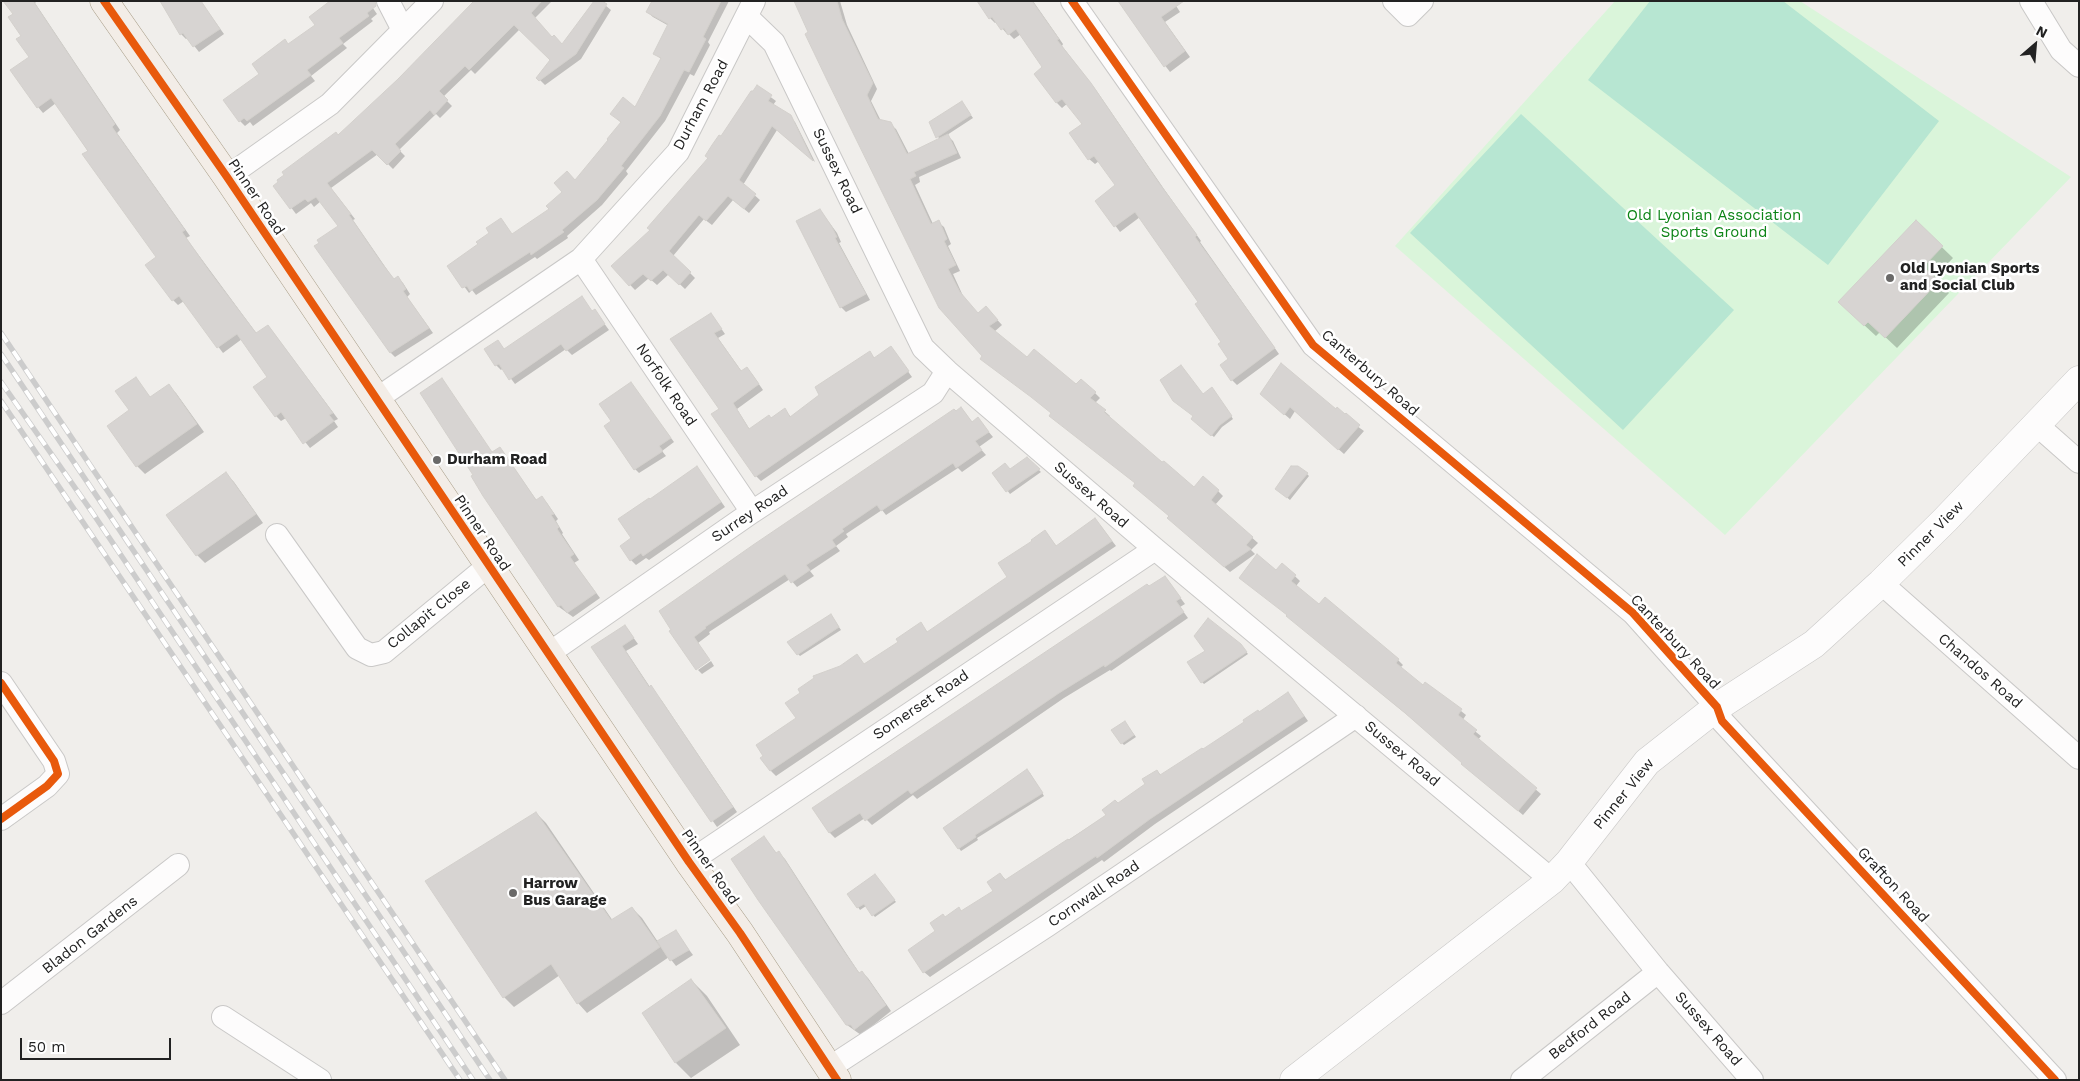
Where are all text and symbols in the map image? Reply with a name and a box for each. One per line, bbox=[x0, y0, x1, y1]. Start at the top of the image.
north arrow bbox=[2010, 20, 2060, 70]
text: N bbox=[2034, 22, 2050, 41]
street label: Durham Road bbox=[670, 57, 732, 153]
street label: Sussex Road bbox=[809, 125, 865, 217]
street label: Pinner Road bbox=[224, 155, 288, 239]
park label: Old Lyonian Association Sports Ground bbox=[1627, 207, 1801, 242]
place label: Old Lyonian Sports and Social Club bbox=[1900, 260, 2040, 295]
marker: Old Lyonian Sports and Social Club bbox=[1884, 272, 1896, 284]
street label: Canterbury Road bbox=[1318, 326, 1422, 420]
street label: Norfolk Road bbox=[632, 340, 700, 430]
place label: Durham Road bbox=[447, 451, 547, 469]
marker: Durham Road bbox=[431, 454, 443, 466]
street label: Sussex Road bbox=[1050, 458, 1132, 532]
street label: Surrey Road bbox=[708, 482, 792, 546]
street label: Pinner Road bbox=[450, 491, 514, 575]
street label: Pinner View bbox=[1894, 497, 1968, 571]
street label: Collapit Close bbox=[384, 575, 474, 653]
street label: Canterbury Road bbox=[1626, 591, 1724, 693]
street label: Chandos Road bbox=[1934, 630, 2026, 712]
street label: Somerset Road bbox=[870, 666, 972, 744]
street label: Sussex Road bbox=[1361, 717, 1443, 791]
street label: Pinner View bbox=[1590, 755, 1658, 833]
street label: Pinner Road bbox=[677, 826, 743, 908]
street label: Grafton Road bbox=[1853, 844, 1933, 926]
street label: Cornwall Road bbox=[1045, 857, 1143, 931]
place label: Harrow Bus Garage bbox=[523, 875, 607, 910]
marker: Harrow Bus Garage bbox=[507, 887, 519, 899]
street label: Bladon Gardens bbox=[39, 892, 141, 978]
street label: Bedford Road bbox=[1545, 988, 1635, 1064]
street label: Sussex Road bbox=[1671, 988, 1745, 1070]
scale bar bbox=[22, 1028, 174, 1060]
text: 50 m bbox=[28, 1038, 65, 1056]

